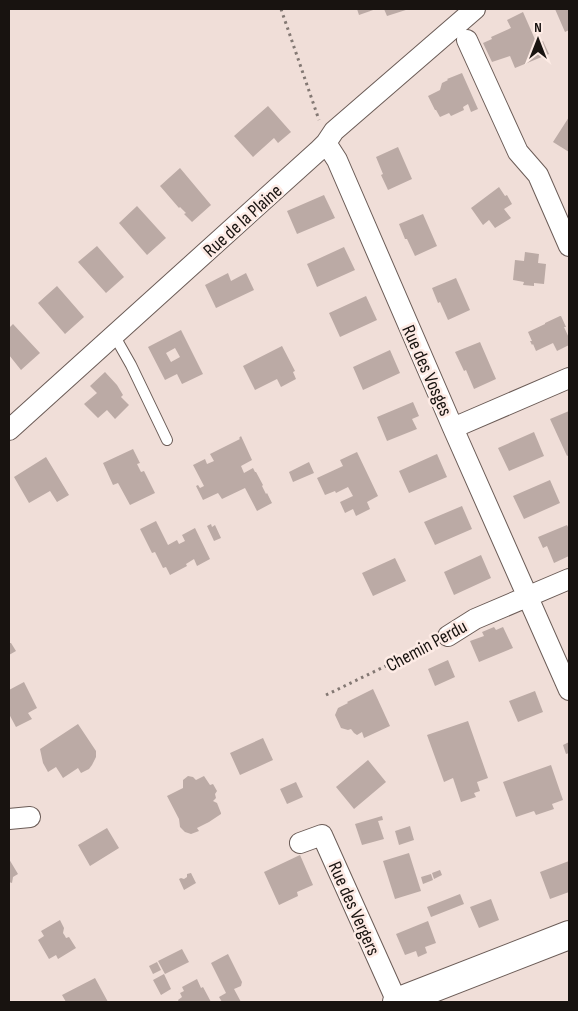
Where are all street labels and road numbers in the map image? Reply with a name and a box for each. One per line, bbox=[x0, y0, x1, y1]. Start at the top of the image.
street label: Rue de la Plaine bbox=[199, 180, 287, 262]
street label: Rue des Vosges bbox=[396, 321, 457, 420]
street label: Chemin Perdu bbox=[382, 615, 471, 677]
street label: Rue des Vergers bbox=[323, 858, 385, 959]

